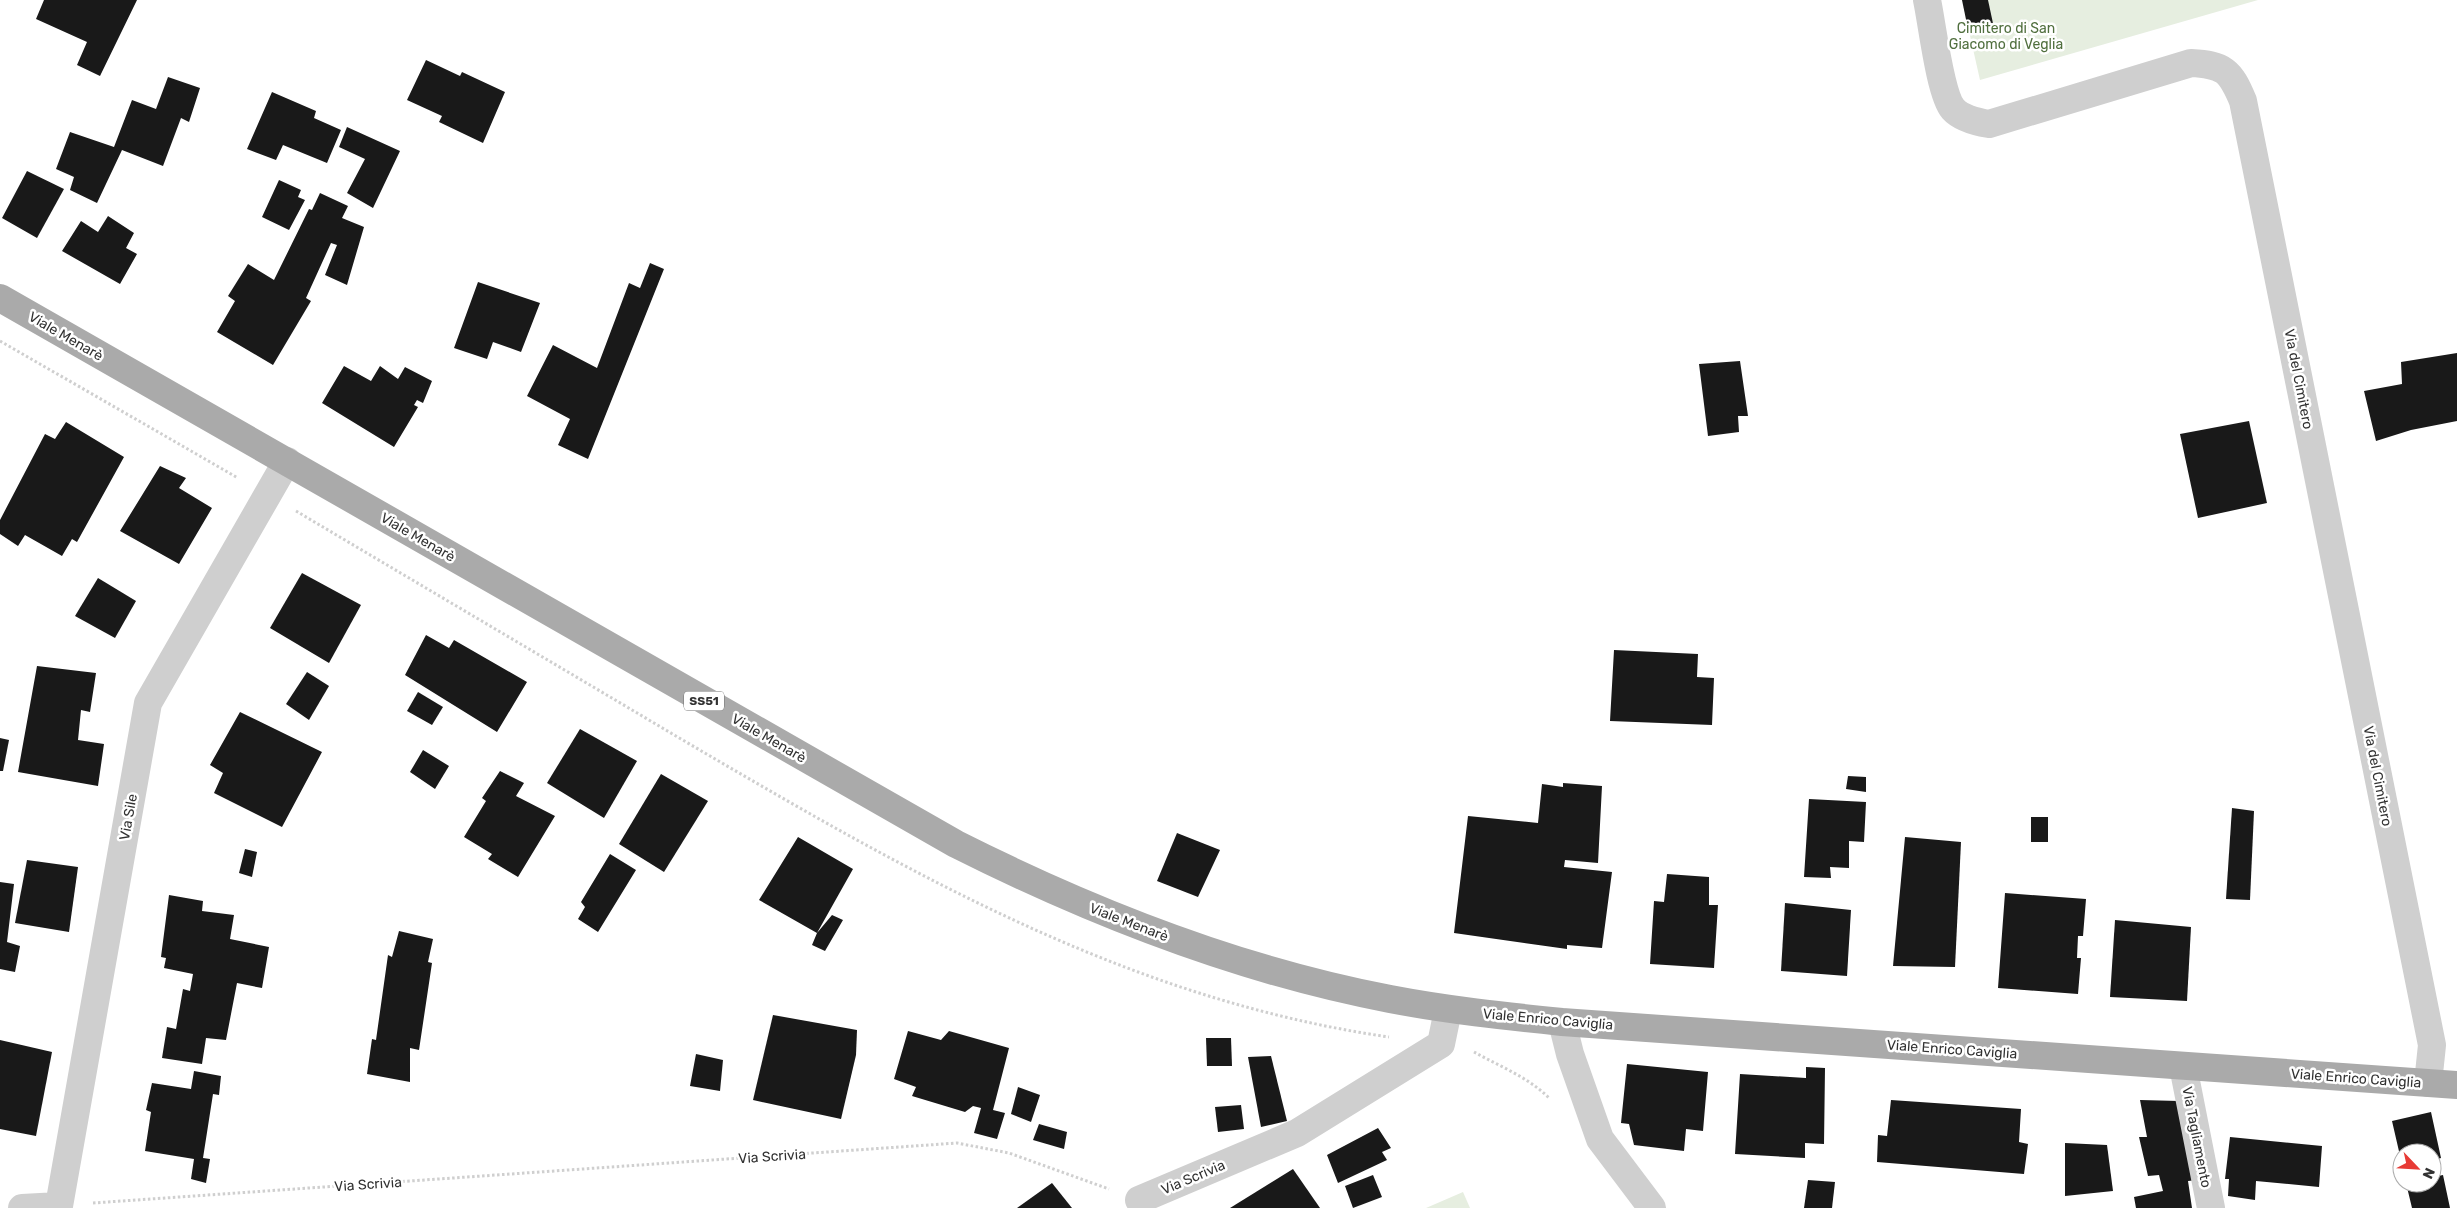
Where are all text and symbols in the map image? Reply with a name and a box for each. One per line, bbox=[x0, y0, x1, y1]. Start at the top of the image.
park label: Cimitero di San Giacomo di Veglia bbox=[1949, 20, 2063, 53]
street label: Viale Menarè bbox=[26, 308, 106, 365]
street label: Via del Cimitero bbox=[2280, 328, 2317, 431]
street label: Viale Menarè bbox=[378, 509, 458, 566]
road number: SS51 bbox=[684, 691, 724, 710]
street label: Viale Menarè bbox=[729, 710, 809, 767]
street label: Via del Cimitero bbox=[2359, 725, 2396, 828]
street label: Via Sile bbox=[116, 792, 141, 842]
street label: Viale Menarè bbox=[1087, 900, 1171, 945]
street label: Viale Enrico Caviglia bbox=[1482, 1005, 1614, 1034]
street label: Viale Enrico Caviglia bbox=[1886, 1036, 2018, 1063]
street label: Viale Enrico Caviglia bbox=[2290, 1065, 2422, 1092]
street label: Via Tagliamento bbox=[2178, 1085, 2215, 1189]
north arrow bbox=[2392, 1143, 2442, 1193]
street label: Via Scrivia bbox=[738, 1146, 806, 1167]
street label: Via Scrivia bbox=[1159, 1156, 1228, 1199]
text: N bbox=[2418, 1165, 2438, 1181]
street label: Via Scrivia bbox=[334, 1174, 402, 1195]

